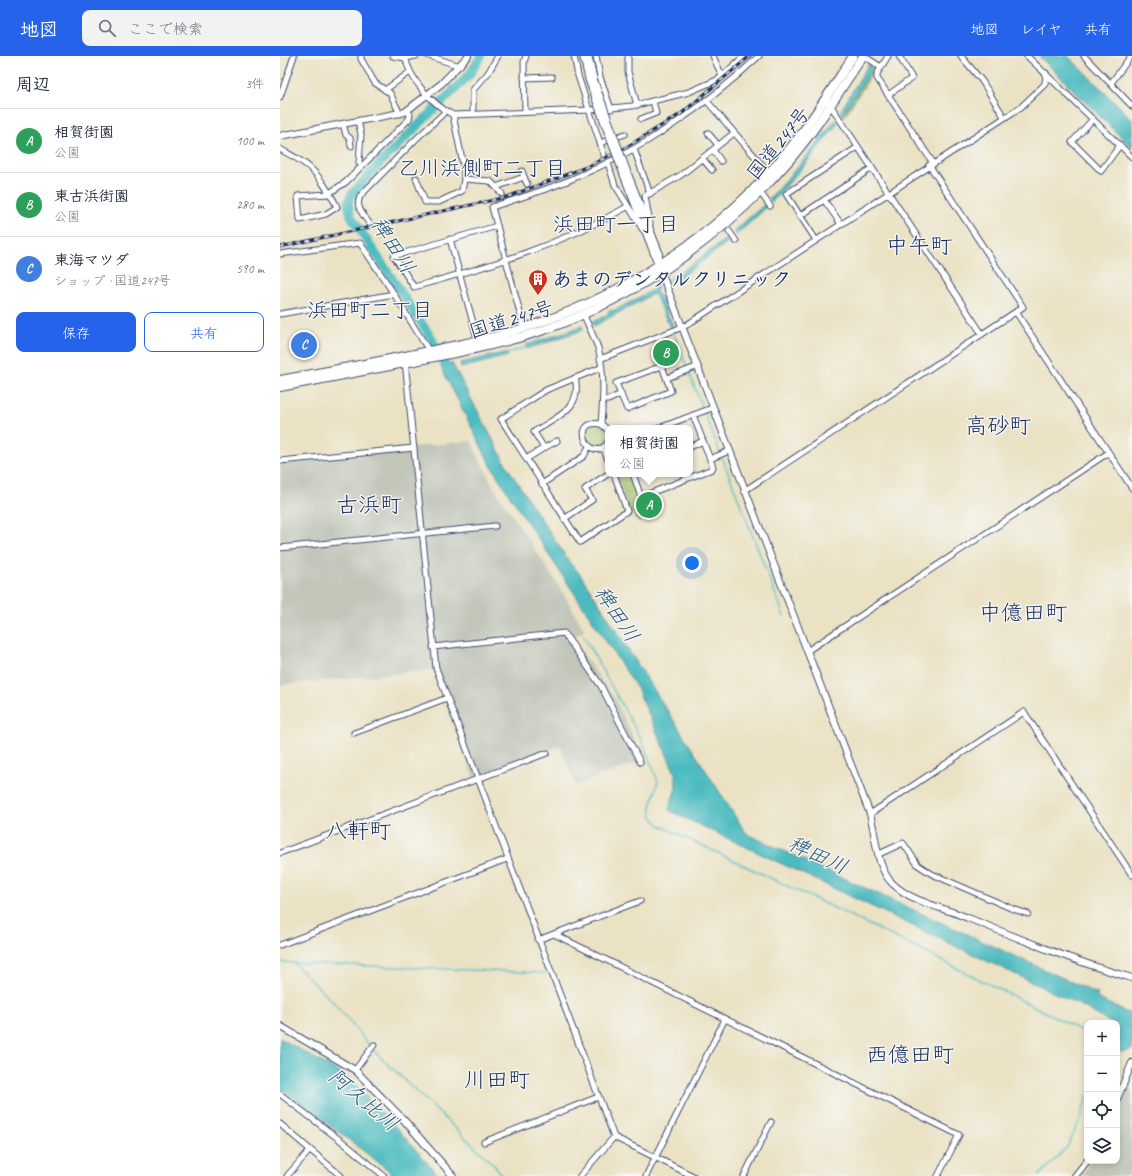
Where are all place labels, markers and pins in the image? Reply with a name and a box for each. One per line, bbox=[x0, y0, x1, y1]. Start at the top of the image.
place label: あまのデンタルクリニック bbox=[552, 267, 791, 292]
building icon: あまのデンタルクリニック bbox=[527, 268, 549, 296]
pin: C bbox=[291, 330, 317, 360]
pin: B bbox=[653, 338, 679, 368]
pin: A bbox=[636, 490, 662, 520]

